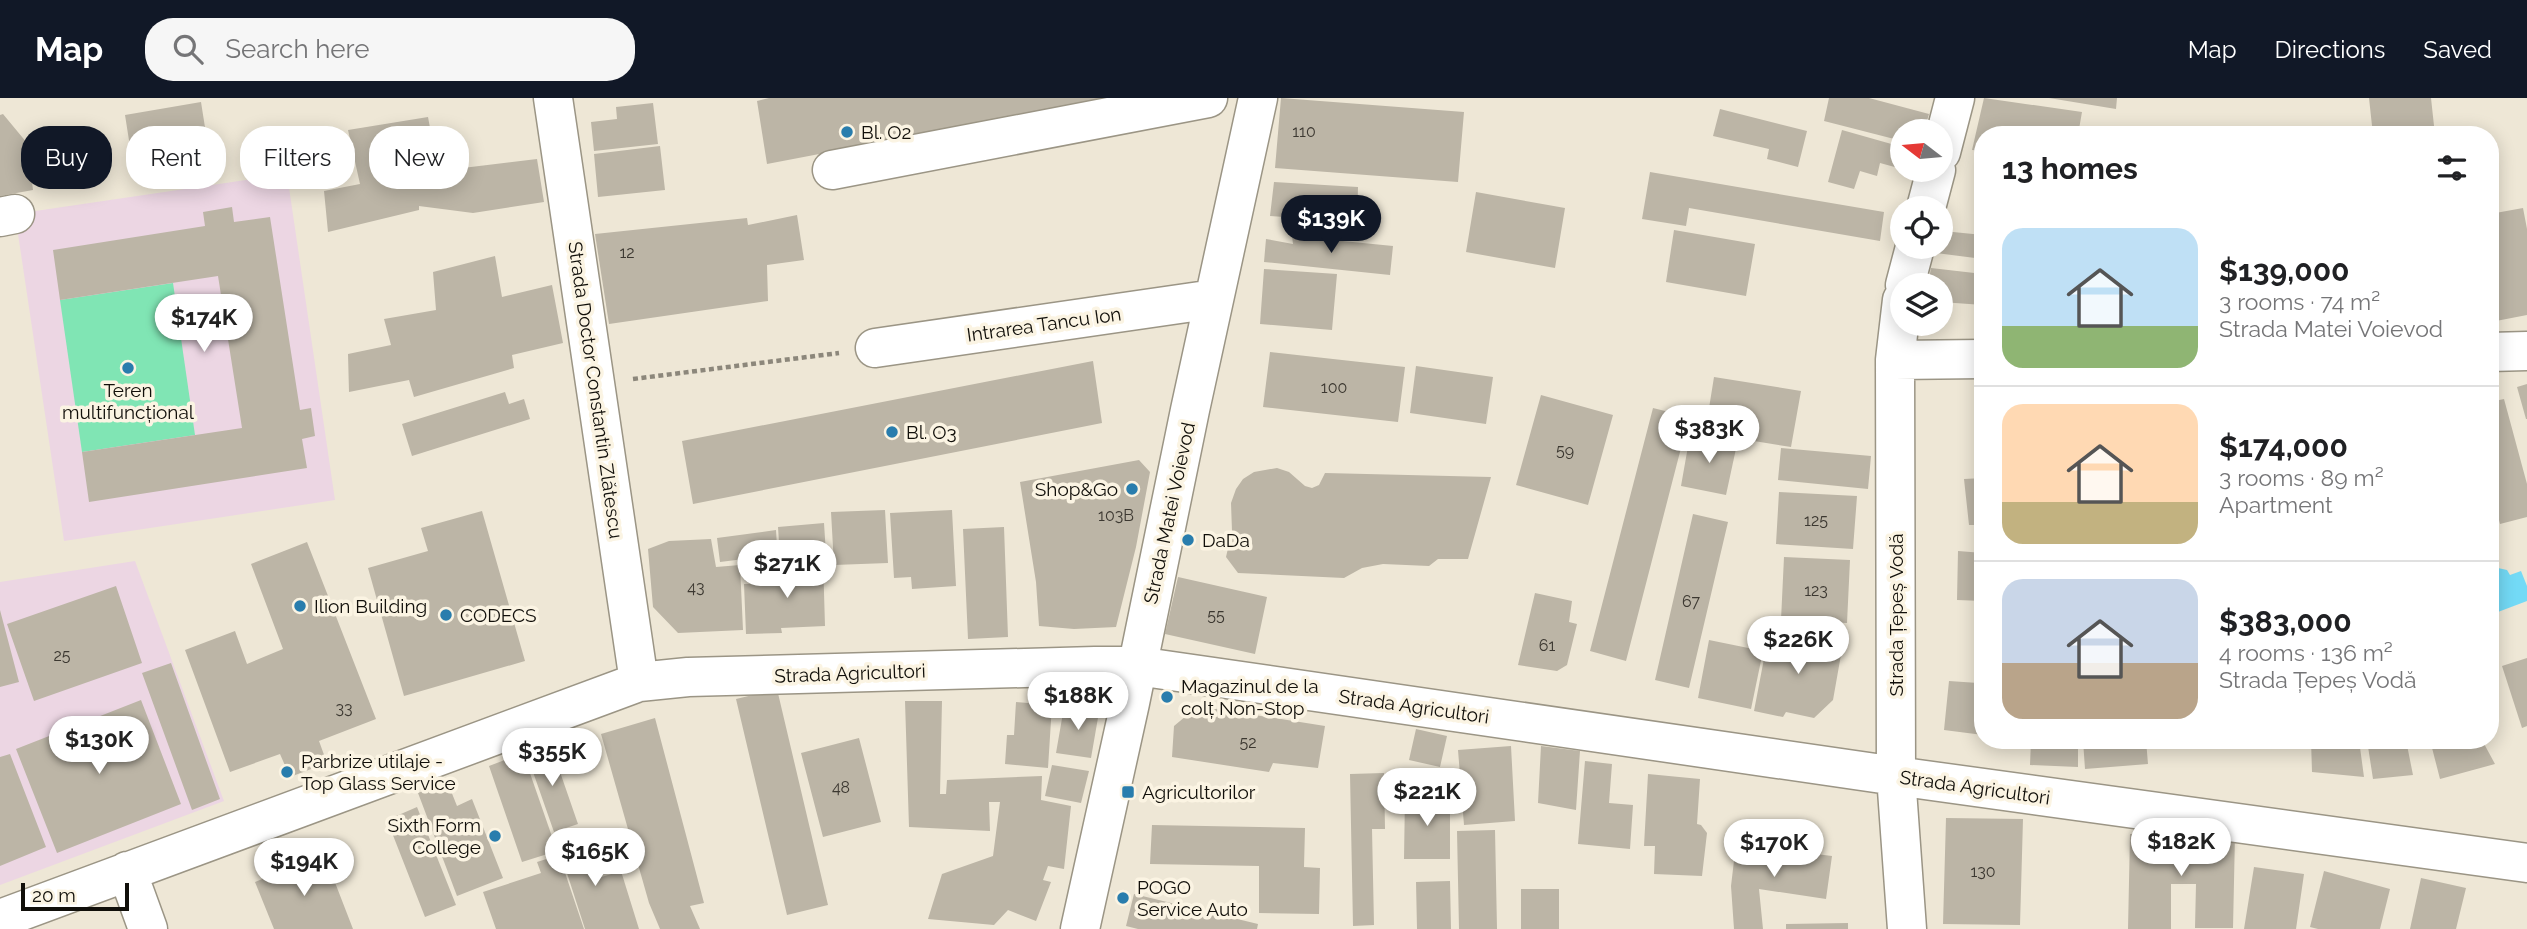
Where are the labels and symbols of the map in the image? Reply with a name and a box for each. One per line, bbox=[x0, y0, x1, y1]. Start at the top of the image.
north arrow bbox=[1890, 119, 1953, 182]
place label: Bl. O2 bbox=[861, 121, 911, 143]
house number: 110 bbox=[1292, 122, 1316, 141]
marker: Bl. O2 bbox=[839, 124, 855, 140]
pin: $139K bbox=[1282, 195, 1380, 255]
street label: Strada Doctor Constantin Zlătescu bbox=[564, 240, 628, 540]
house number: 12 bbox=[619, 243, 635, 262]
pin: $174K bbox=[155, 294, 253, 354]
street label: Intrarea Tancu Ion bbox=[965, 302, 1123, 346]
marker: Teren multifuncțional bbox=[120, 360, 136, 376]
house number: 100 bbox=[1321, 378, 1347, 397]
place label: Teren multifuncțional bbox=[62, 379, 195, 423]
pin: $383K bbox=[1660, 406, 1758, 465]
street label: Strada Matei Voievod bbox=[1139, 420, 1199, 606]
place label: Bl. O3 bbox=[906, 421, 957, 443]
marker: Bl. O3 bbox=[884, 424, 900, 440]
house number: 59 bbox=[1556, 441, 1574, 460]
place label: Shop&Go bbox=[1035, 478, 1118, 500]
marker: Shop&Go bbox=[1124, 481, 1140, 497]
house number: 103B bbox=[1098, 506, 1134, 525]
house number: 125 bbox=[1804, 511, 1828, 530]
place label: DaDa bbox=[1202, 529, 1250, 551]
marker: DaDa bbox=[1180, 532, 1196, 548]
street label: Strada Țepeș Vodă bbox=[1885, 533, 1907, 697]
pin: $271K bbox=[738, 540, 836, 600]
house number: 43 bbox=[687, 578, 705, 597]
house number: 123 bbox=[1804, 581, 1828, 600]
house number: 67 bbox=[1682, 592, 1701, 611]
place label: Ilion Building bbox=[314, 595, 427, 617]
marker: Ilion Building bbox=[292, 598, 308, 614]
place label: CODECS bbox=[460, 604, 537, 626]
house number: 55 bbox=[1207, 606, 1225, 625]
marker: CODECS bbox=[438, 607, 454, 623]
pin: $226K bbox=[1749, 616, 1847, 676]
house number: 61 bbox=[1539, 636, 1555, 655]
house number: 25 bbox=[53, 646, 71, 665]
street label: Strada Agricultori bbox=[774, 659, 926, 687]
pin: $188K bbox=[1029, 672, 1127, 732]
place label: Magazinul de la colț Non-Stop bbox=[1181, 675, 1319, 719]
street label: Strada Agricultori bbox=[1337, 685, 1491, 727]
marker: Magazinul de la colț Non-Stop bbox=[1159, 689, 1175, 705]
house number: 33 bbox=[335, 699, 353, 718]
pin: $130K bbox=[50, 716, 148, 776]
pin: $355K bbox=[503, 728, 601, 788]
house number: 52 bbox=[1239, 733, 1257, 752]
place label: Parbrize utilaje - Top Glass Service bbox=[301, 750, 456, 794]
marker: Parbrize utilaje - Top Glass Service bbox=[279, 764, 295, 780]
street label: Strada Agricultori bbox=[1898, 766, 2052, 808]
pin: $221K bbox=[1378, 768, 1476, 828]
house number: 48 bbox=[832, 778, 850, 797]
place label: Agricultorilor bbox=[1142, 781, 1256, 803]
marker: Agricultorilor bbox=[1120, 784, 1136, 800]
place label: Sixth Form College bbox=[387, 814, 481, 858]
pin: $182K bbox=[2132, 818, 2230, 878]
pin: $170K bbox=[1725, 820, 1823, 879]
marker: Sixth Form College bbox=[487, 828, 503, 844]
pin: $165K bbox=[546, 828, 644, 888]
pin: $194K bbox=[255, 838, 353, 898]
house number: 130 bbox=[1970, 862, 1996, 881]
place label: POGO Service Auto bbox=[1137, 876, 1248, 920]
scale bar bbox=[21, 880, 130, 912]
marker: POGO Service Auto bbox=[1115, 890, 1131, 906]

